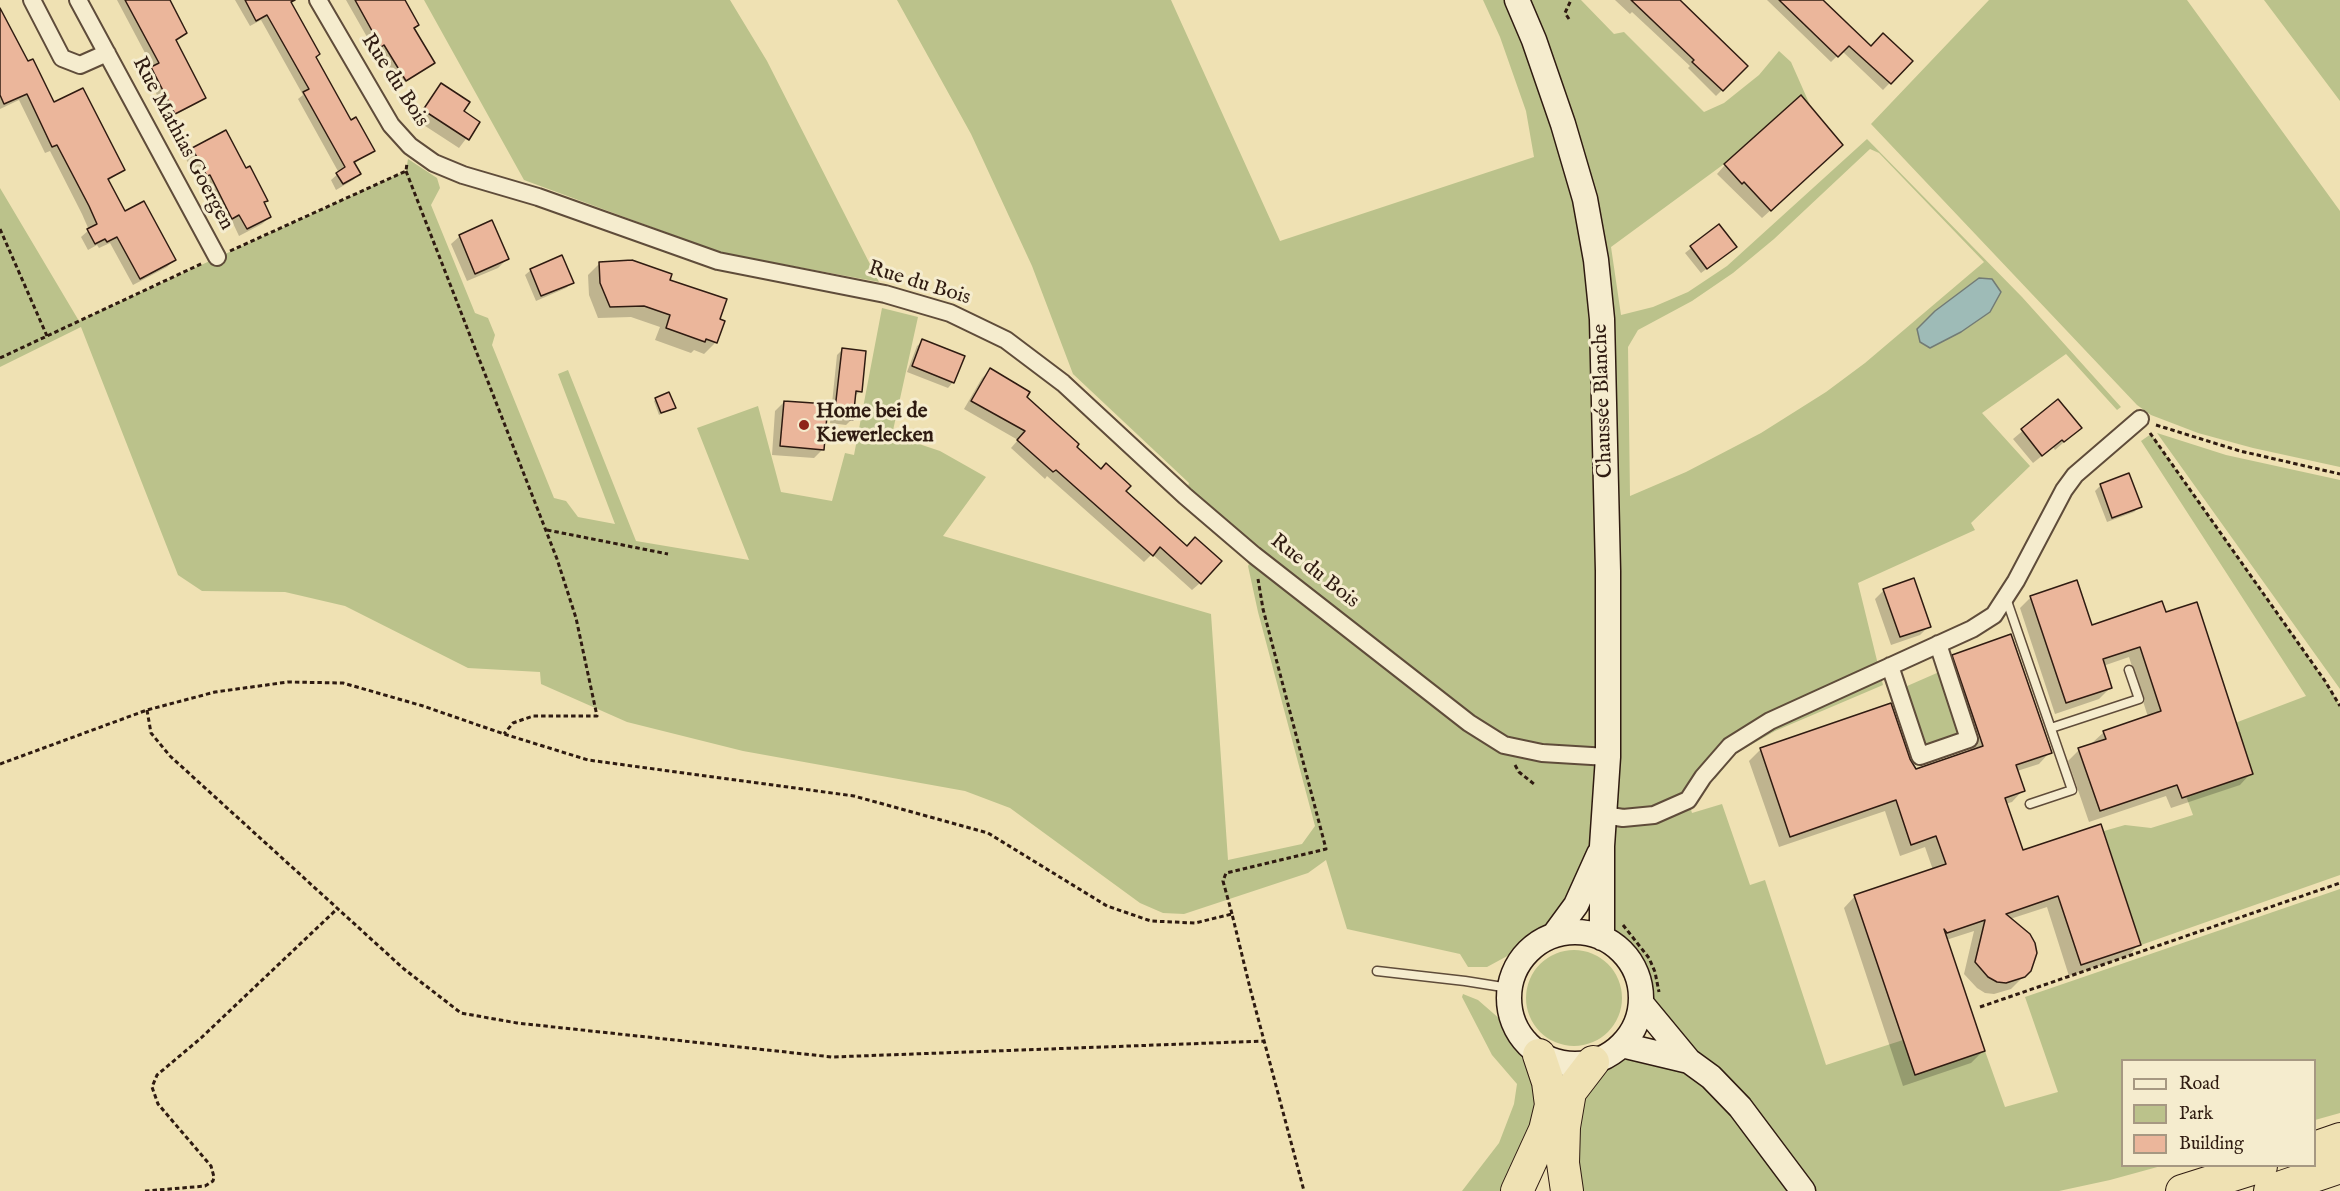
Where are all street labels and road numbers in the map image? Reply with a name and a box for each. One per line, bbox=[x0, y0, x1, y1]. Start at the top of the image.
street label: Rue du Bois bbox=[355, 30, 433, 132]
street label: Rue Mathias Goergen bbox=[126, 53, 238, 235]
street label: Rue du Bois bbox=[865, 256, 973, 312]
street label: Chaussée Blanche bbox=[1589, 323, 1619, 479]
street label: Rue du Bois bbox=[1265, 530, 1363, 614]

